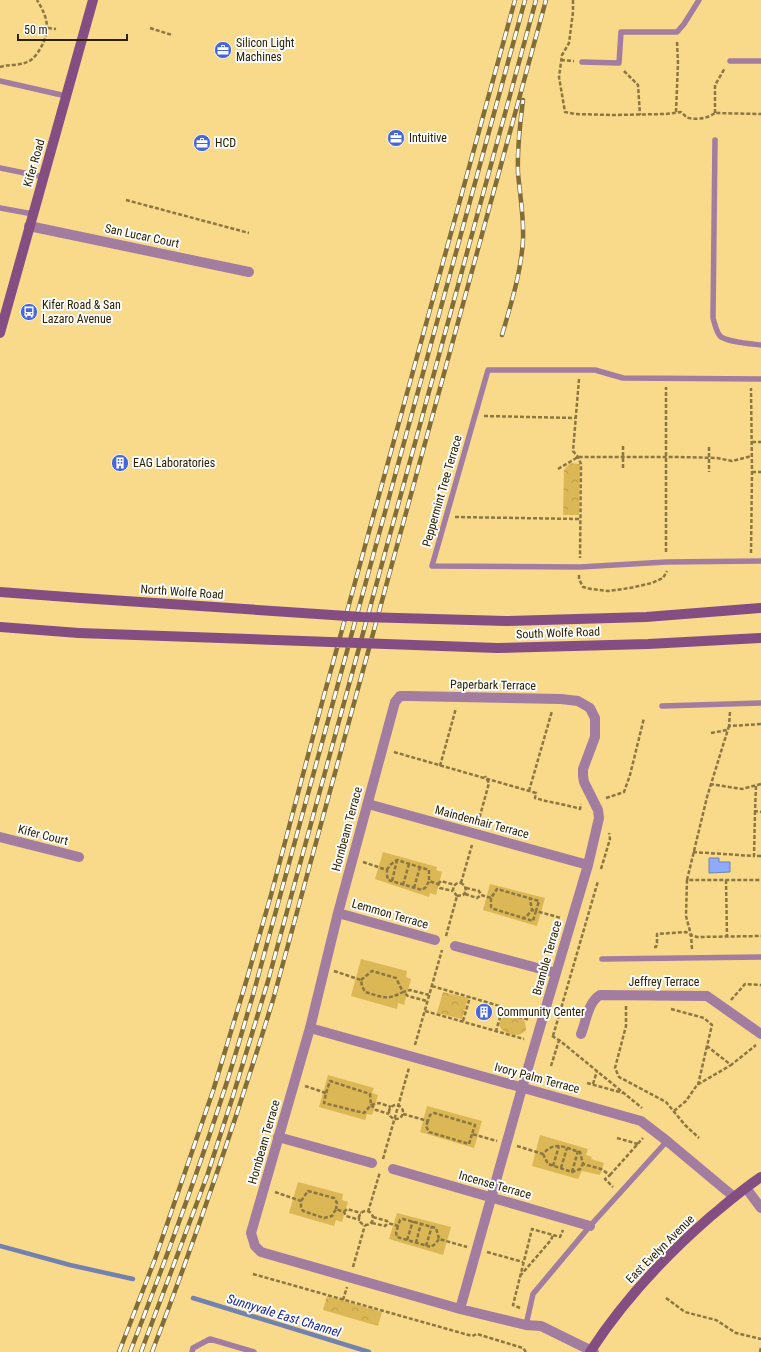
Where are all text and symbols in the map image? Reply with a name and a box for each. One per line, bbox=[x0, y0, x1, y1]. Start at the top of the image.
scale bar bbox=[18, 16, 127, 42]
text: 50 m bbox=[24, 23, 48, 37]
place label: Silicon Light Machines bbox=[236, 36, 295, 64]
office icon: Silicon Light Machines bbox=[213, 40, 233, 60]
office icon: Intuitive bbox=[386, 128, 406, 148]
place label: Intuitive bbox=[409, 131, 447, 145]
office icon: HCD bbox=[192, 133, 212, 153]
place label: HCD bbox=[215, 136, 236, 150]
street label: Kifer Road bbox=[21, 137, 48, 189]
street label: San Lucar Court bbox=[104, 221, 181, 251]
place label: Kifer Road & San Lazaro Avenue bbox=[42, 298, 121, 326]
bus stop icon: Kifer Road & San Lazaro Avenue bbox=[19, 302, 39, 322]
street label: Peppermint Tree Terrace bbox=[419, 433, 465, 548]
building icon: EAG Laboratories bbox=[110, 453, 130, 473]
place label: EAG Laboratories bbox=[133, 456, 215, 470]
street label: North Wolfe Road bbox=[140, 582, 224, 602]
street label: South Wolfe Road bbox=[516, 625, 600, 641]
street label: Paperbark Terrace bbox=[450, 677, 537, 693]
street label: Hornbeam Terrace bbox=[329, 785, 365, 873]
street label: Maindenhair Terrace bbox=[434, 803, 531, 841]
street label: Kifer Court bbox=[17, 822, 70, 848]
street label: Lemmon Terrace bbox=[350, 896, 430, 932]
street label: Bramble Terrace bbox=[530, 919, 564, 997]
street label: Jeffrey Terrace bbox=[629, 975, 700, 989]
building icon: Community Center bbox=[474, 1002, 494, 1022]
place label: Community Center bbox=[497, 1005, 585, 1019]
street label: Ivory Palm Terrace bbox=[493, 1060, 581, 1096]
street label: Hornbeam Terrace bbox=[245, 1098, 283, 1186]
street label: Incense Terrace bbox=[457, 1168, 533, 1202]
street label: East Evelyn Avenue bbox=[623, 1212, 697, 1286]
water label: Sunnyvale East Channel bbox=[225, 1291, 344, 1340]

